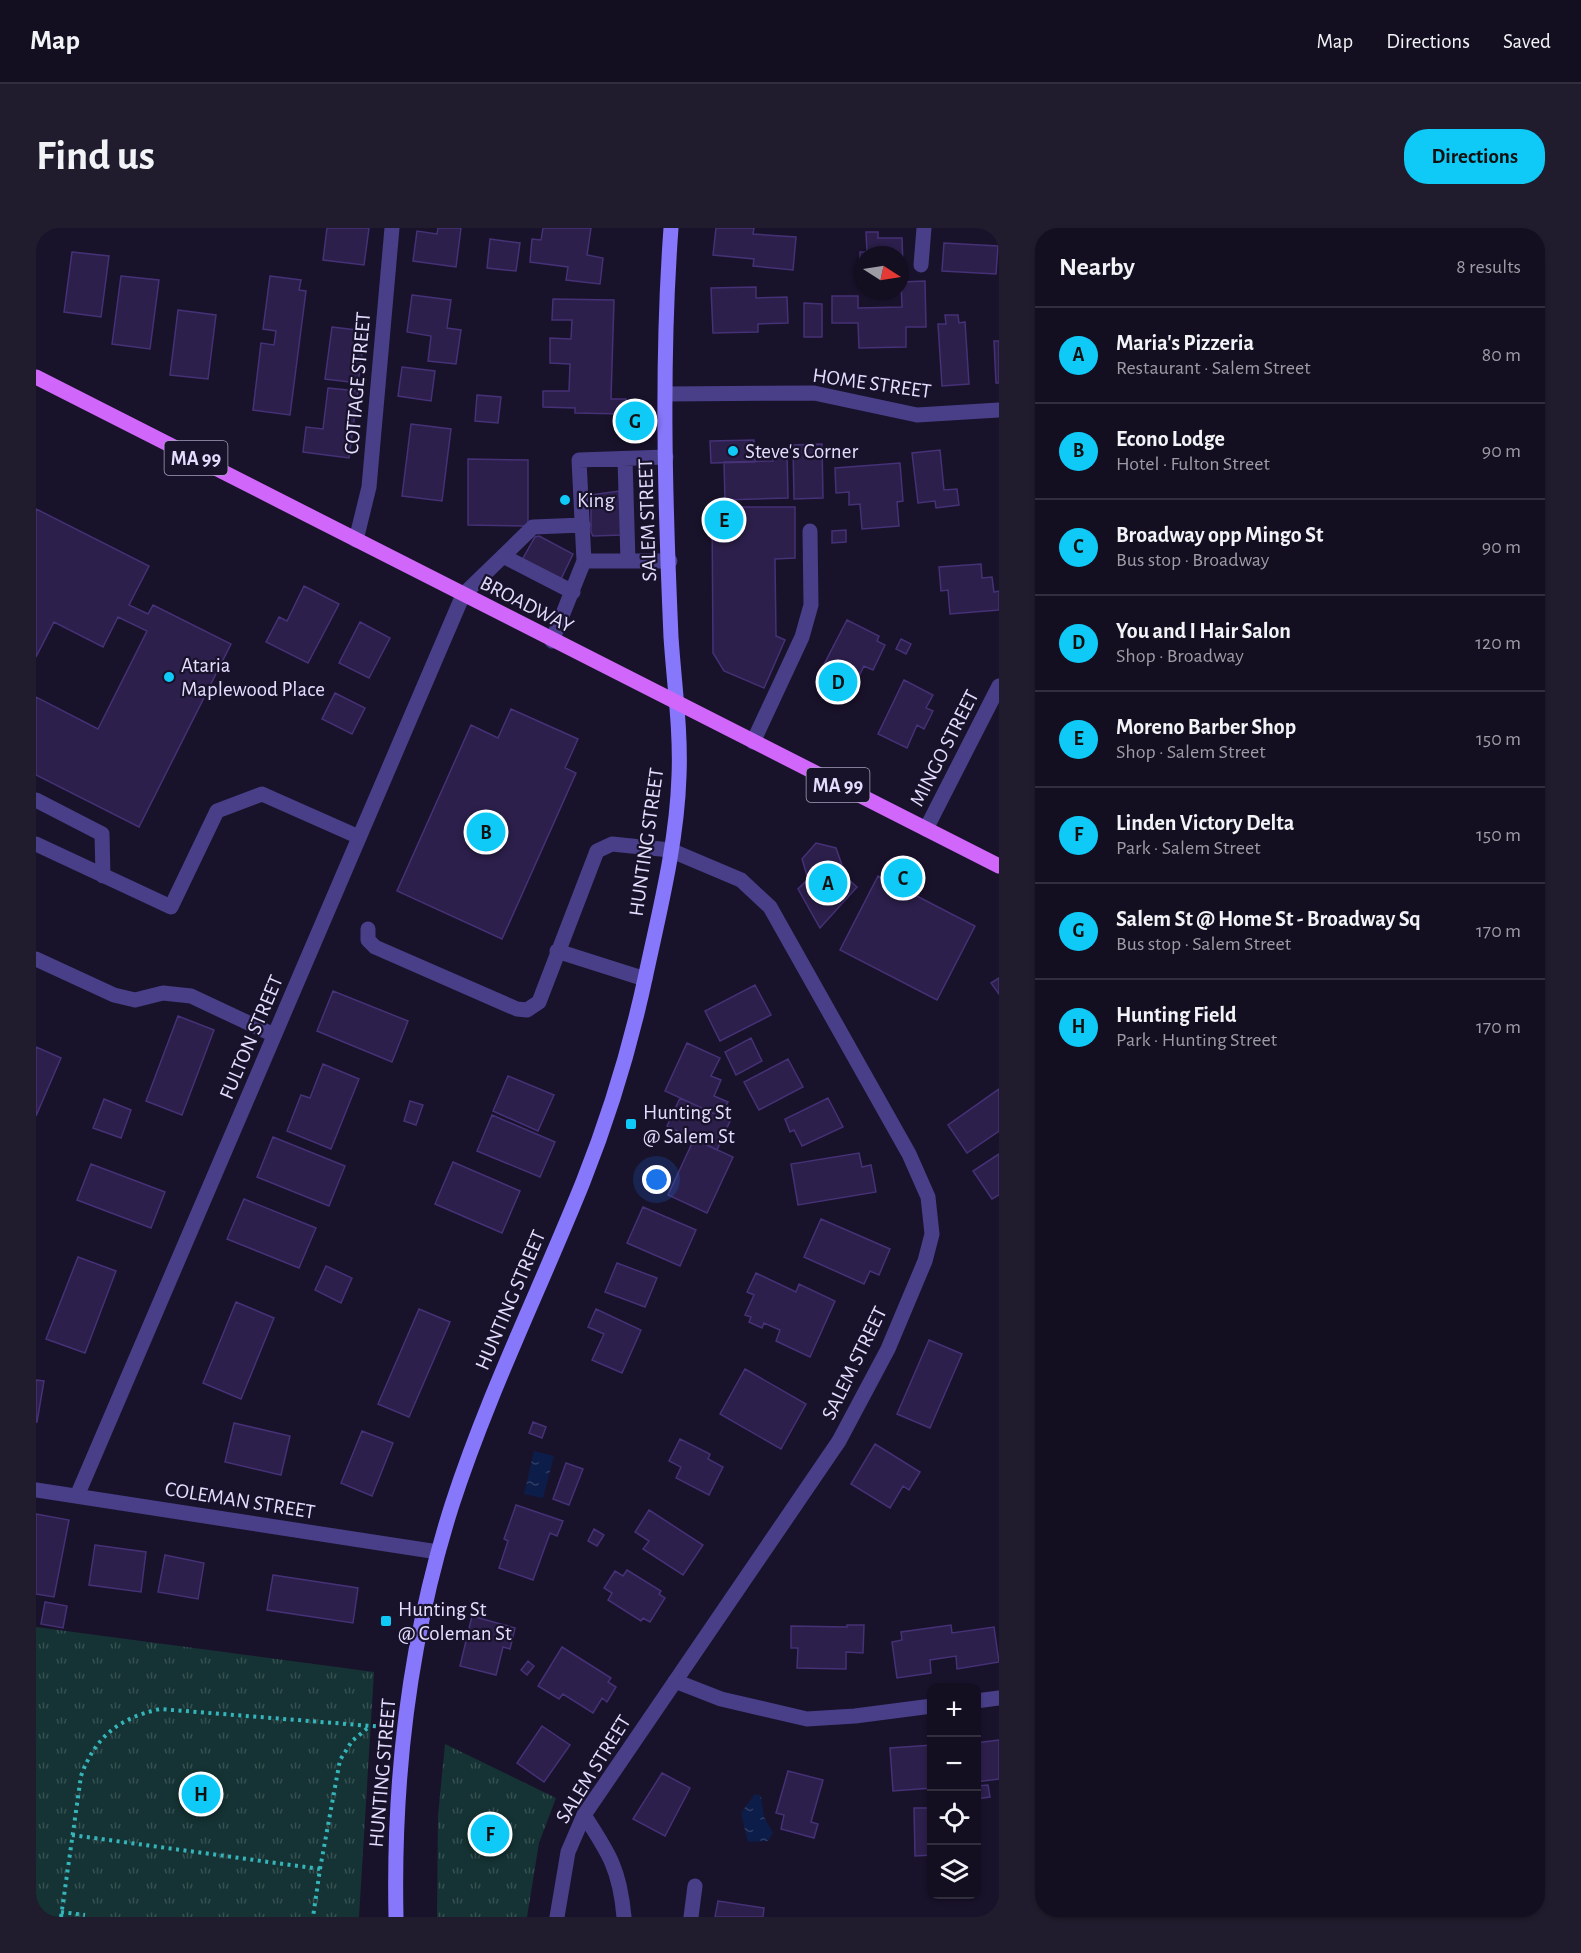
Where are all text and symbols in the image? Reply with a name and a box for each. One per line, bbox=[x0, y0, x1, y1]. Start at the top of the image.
text: Map bbox=[30, 27, 80, 55]
text: Map bbox=[1317, 31, 1353, 52]
text: Directions bbox=[1386, 31, 1470, 52]
text: Saved bbox=[1503, 31, 1551, 52]
button: Directions bbox=[1404, 129, 1545, 184]
text: Find us bbox=[36, 135, 155, 177]
north arrow bbox=[855, 246, 909, 300]
text: Nearby bbox=[1059, 254, 1135, 280]
text: 8 results bbox=[1456, 257, 1521, 277]
street label: COTTAGE STREET bbox=[341, 311, 374, 455]
text: Maria's Pizzeria bbox=[1116, 332, 1254, 354]
text: A bbox=[1073, 345, 1085, 365]
text: 80 m bbox=[1482, 345, 1521, 365]
text: Restaurant · Salem Street bbox=[1116, 358, 1311, 378]
street label: HOME STREET bbox=[811, 365, 933, 402]
pin: G bbox=[616, 398, 654, 444]
text: Econo Lodge bbox=[1116, 428, 1225, 450]
road number: MA 99 bbox=[164, 441, 228, 475]
place label: Steve's Corner bbox=[745, 441, 858, 462]
text: B bbox=[1073, 441, 1084, 461]
text: 90 m bbox=[1482, 441, 1521, 461]
marker: Steve's Corner bbox=[726, 444, 740, 458]
text: Hotel · Fulton Street bbox=[1116, 454, 1270, 474]
street label: SALEM STREET bbox=[635, 458, 660, 582]
place label: King bbox=[577, 490, 615, 511]
marker: King bbox=[558, 493, 572, 507]
pin: E bbox=[704, 498, 744, 542]
text: Broadway opp Mingo St bbox=[1116, 524, 1323, 546]
text: C bbox=[1073, 537, 1084, 557]
text: 90 m bbox=[1482, 537, 1521, 557]
text: Bus stop · Broadway bbox=[1116, 550, 1269, 570]
street label: BROADWAY bbox=[477, 572, 577, 637]
text: You and I Hair Salon bbox=[1116, 620, 1291, 642]
text: D bbox=[1072, 633, 1085, 653]
text: 120 m bbox=[1475, 633, 1521, 653]
text: Shop · Broadway bbox=[1116, 646, 1244, 666]
place label: Ataria Maplewood Place bbox=[181, 655, 325, 700]
pin: D bbox=[818, 660, 858, 704]
marker: Ataria Maplewood Place bbox=[162, 670, 176, 684]
street label: MINGO STREET bbox=[906, 687, 983, 810]
text: Moreno Barber Shop bbox=[1116, 716, 1296, 738]
text: E bbox=[1073, 729, 1084, 749]
text: 150 m bbox=[1476, 729, 1521, 749]
text: Shop · Salem Street bbox=[1116, 742, 1266, 762]
street label: HUNTING STREET bbox=[626, 767, 667, 918]
road number: MA 99 bbox=[806, 768, 870, 802]
pin: B bbox=[466, 810, 506, 854]
text: Linden Victory Delta bbox=[1116, 812, 1294, 834]
text: F bbox=[1074, 825, 1083, 845]
text: 150 m bbox=[1476, 825, 1521, 845]
text: Park · Salem Street bbox=[1116, 838, 1261, 858]
pin: C bbox=[884, 856, 922, 900]
pin: A bbox=[808, 860, 848, 906]
text: Salem St @ Home St - Broadway Sq bbox=[1116, 908, 1421, 930]
text: G bbox=[1073, 921, 1084, 941]
text: 170 m bbox=[1476, 921, 1521, 941]
text: Bus stop · Salem Street bbox=[1116, 934, 1291, 954]
street label: FULTON STREET bbox=[216, 972, 287, 1102]
text: Hunting Field bbox=[1116, 1004, 1237, 1026]
text: H bbox=[1072, 1017, 1085, 1037]
text: 170 m bbox=[1476, 1017, 1521, 1037]
text: Park · Hunting Street bbox=[1116, 1030, 1277, 1050]
place label: Hunting St @ Salem St bbox=[643, 1102, 735, 1147]
marker: Hunting St @ Salem St bbox=[624, 1117, 638, 1131]
your location bbox=[642, 1165, 671, 1194]
street label: HUNTING STREET bbox=[472, 1227, 549, 1373]
street label: SALEM STREET bbox=[818, 1303, 891, 1423]
street label: COLEMAN STREET bbox=[163, 1478, 316, 1523]
place label: Hunting St @ Coleman St bbox=[398, 1599, 512, 1644]
marker: Hunting St @ Coleman St bbox=[379, 1614, 393, 1628]
map controls bbox=[927, 1683, 981, 1899]
button: + bbox=[927, 1683, 981, 1737]
street label: HUNTING STREET bbox=[366, 1698, 399, 1848]
street label: SALEM STREET bbox=[552, 1712, 635, 1827]
button: − bbox=[927, 1737, 981, 1791]
pin: H bbox=[182, 1772, 220, 1816]
button: locate bbox=[927, 1791, 981, 1845]
pin: F bbox=[470, 1812, 510, 1856]
button: layers bbox=[927, 1845, 981, 1899]

